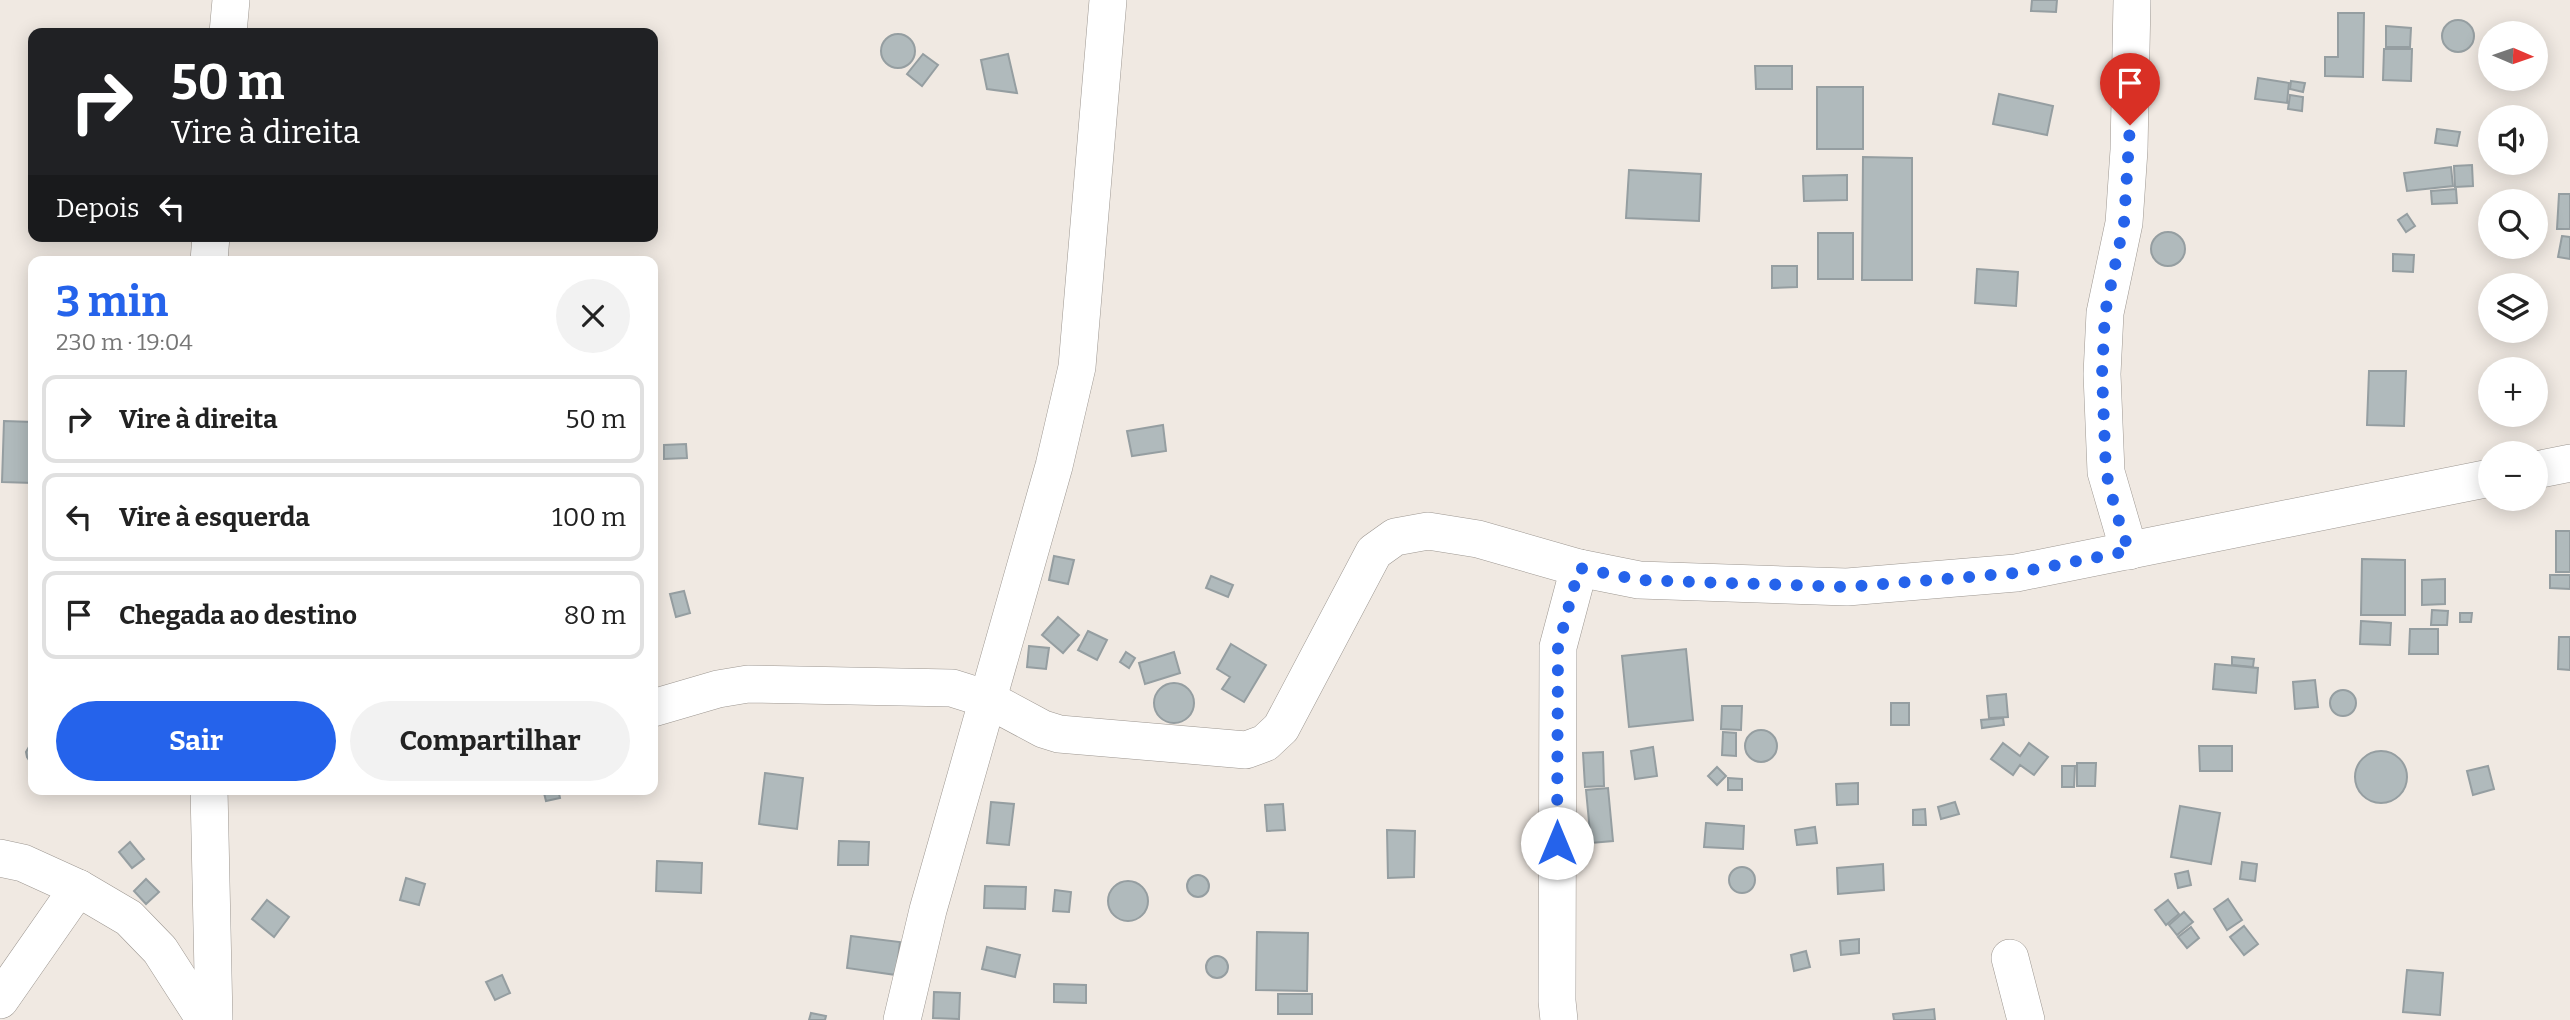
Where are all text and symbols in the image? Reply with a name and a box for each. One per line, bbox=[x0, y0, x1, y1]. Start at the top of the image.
north arrow bbox=[2478, 21, 2548, 91]
map controls bbox=[2478, 21, 2548, 511]
text: 50 m bbox=[171, 53, 284, 112]
pin bbox=[2100, 53, 2160, 125]
icon: right bbox=[56, 56, 147, 147]
icon: arrive bbox=[2111, 64, 2149, 102]
button: sound bbox=[2478, 105, 2548, 175]
text: Vire à direita bbox=[171, 113, 360, 151]
icon: left bbox=[153, 189, 191, 227]
button: search bbox=[2478, 189, 2548, 259]
text: Depois bbox=[56, 193, 139, 224]
button: layers bbox=[2478, 273, 2548, 343]
text: 3 min bbox=[56, 277, 168, 327]
button: close bbox=[556, 279, 630, 353]
text: 230 m · 19:04 bbox=[56, 328, 193, 356]
button: + bbox=[2478, 357, 2548, 427]
icon: right bbox=[60, 400, 98, 438]
text: Vire à direita bbox=[119, 404, 278, 435]
text: 50 m bbox=[565, 404, 626, 435]
button: − bbox=[2478, 441, 2548, 511]
icon: left bbox=[60, 498, 98, 536]
text: Vire à esquerda bbox=[119, 502, 310, 533]
text: 100 m bbox=[552, 502, 626, 533]
icon: arrive bbox=[60, 596, 98, 634]
text: Chegada ao destino bbox=[119, 600, 357, 631]
text: 80 m bbox=[564, 600, 626, 631]
button: Sair bbox=[56, 701, 336, 781]
button: Compartilhar bbox=[350, 701, 630, 781]
position arrow bbox=[1520, 806, 1594, 880]

